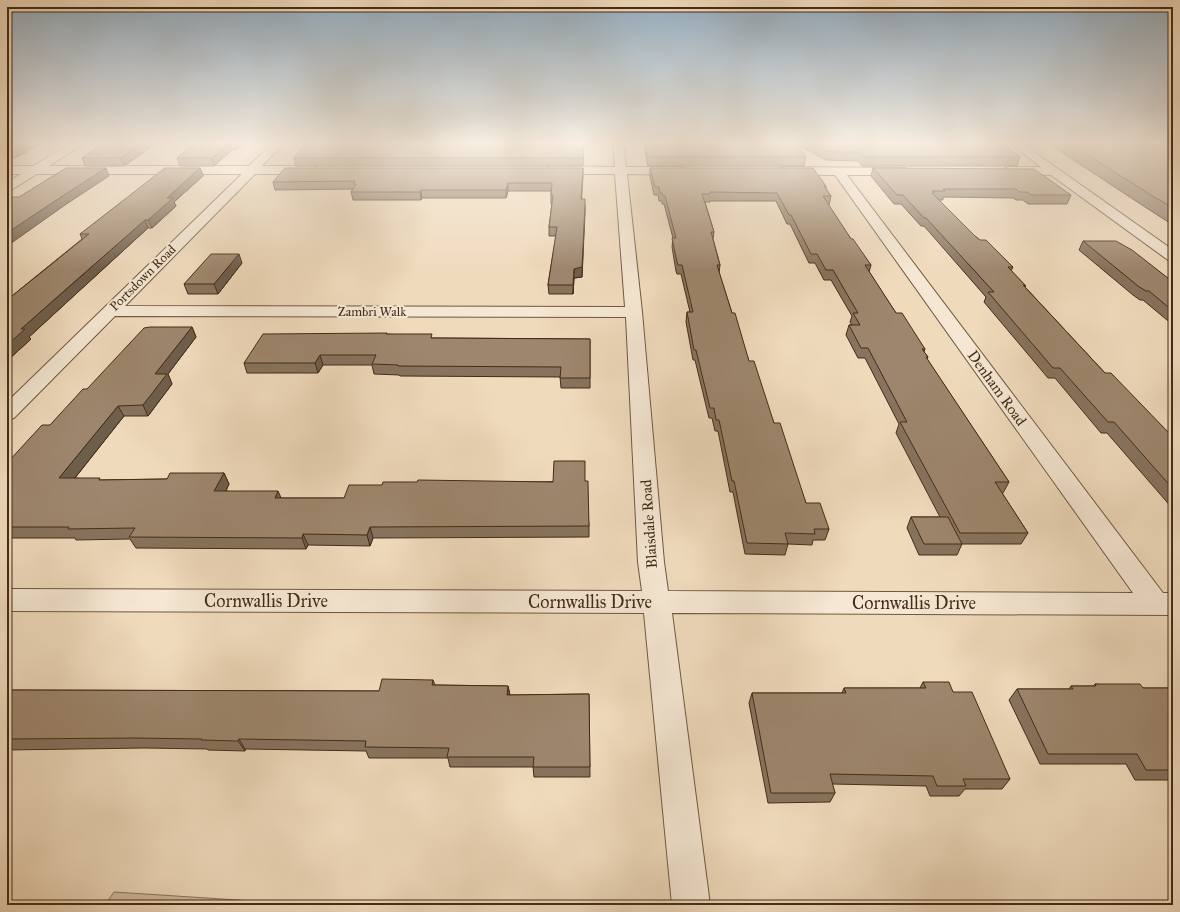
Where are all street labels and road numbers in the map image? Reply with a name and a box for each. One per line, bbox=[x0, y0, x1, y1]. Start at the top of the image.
street label: Portsdown Road bbox=[107, 241, 180, 314]
street label: Zambri Walk bbox=[338, 304, 407, 320]
street label: Denham Road bbox=[964, 347, 1031, 430]
street label: Blaisdale Road bbox=[637, 478, 661, 569]
street label: Cornwallis Drive bbox=[204, 590, 328, 612]
street label: Cornwallis Drive bbox=[528, 591, 652, 613]
street label: Cornwallis Drive bbox=[852, 592, 976, 614]

